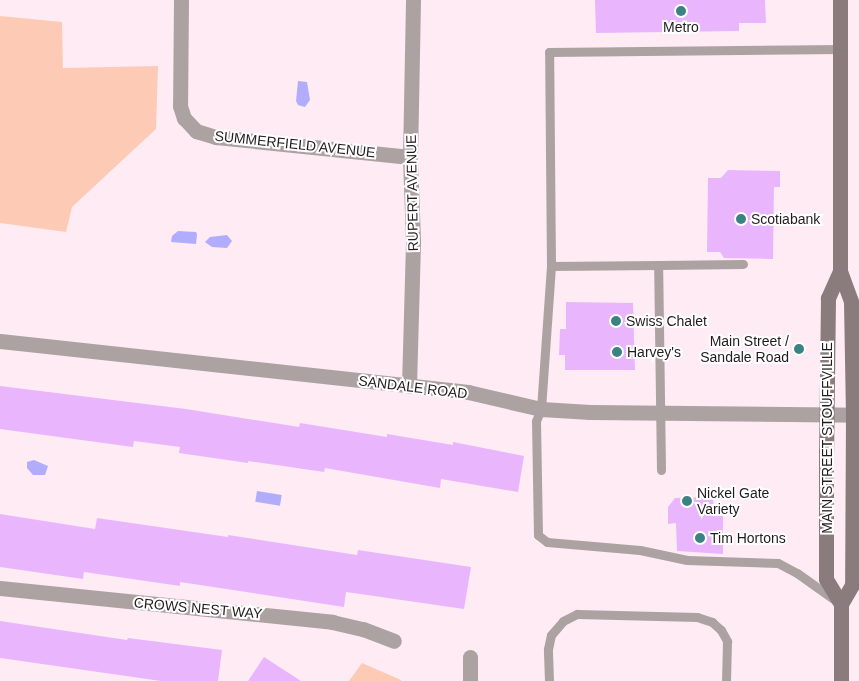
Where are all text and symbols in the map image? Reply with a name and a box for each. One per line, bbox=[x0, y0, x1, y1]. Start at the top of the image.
marker: Metro bbox=[675, 5, 687, 17]
place label: Metro bbox=[663, 19, 699, 35]
street label: SUMMERFIELD AVENUE bbox=[213, 127, 377, 161]
street label: RUPERT AVENUE bbox=[403, 134, 421, 252]
place label: Scotiabank bbox=[751, 211, 820, 227]
marker: Scotiabank bbox=[735, 213, 747, 225]
place label: Swiss Chalet bbox=[626, 313, 707, 329]
marker: Swiss Chalet bbox=[610, 315, 622, 327]
place label: Main Street / Sandale Road bbox=[700, 333, 789, 366]
street label: MAIN STREET STOUFFVILLE bbox=[819, 342, 835, 534]
marker: Main Street / Sandale Road bbox=[793, 343, 805, 355]
place label: Harvey's bbox=[627, 344, 681, 360]
marker: Harvey's bbox=[611, 346, 623, 358]
street label: SANDALE ROAD bbox=[358, 372, 468, 402]
place label: Nickel Gate Variety bbox=[697, 485, 769, 518]
marker: Nickel Gate Variety bbox=[681, 495, 693, 507]
place label: Tim Hortons bbox=[710, 530, 786, 546]
marker: Tim Hortons bbox=[694, 532, 706, 544]
street label: CROWS NEST WAY bbox=[133, 594, 263, 622]

